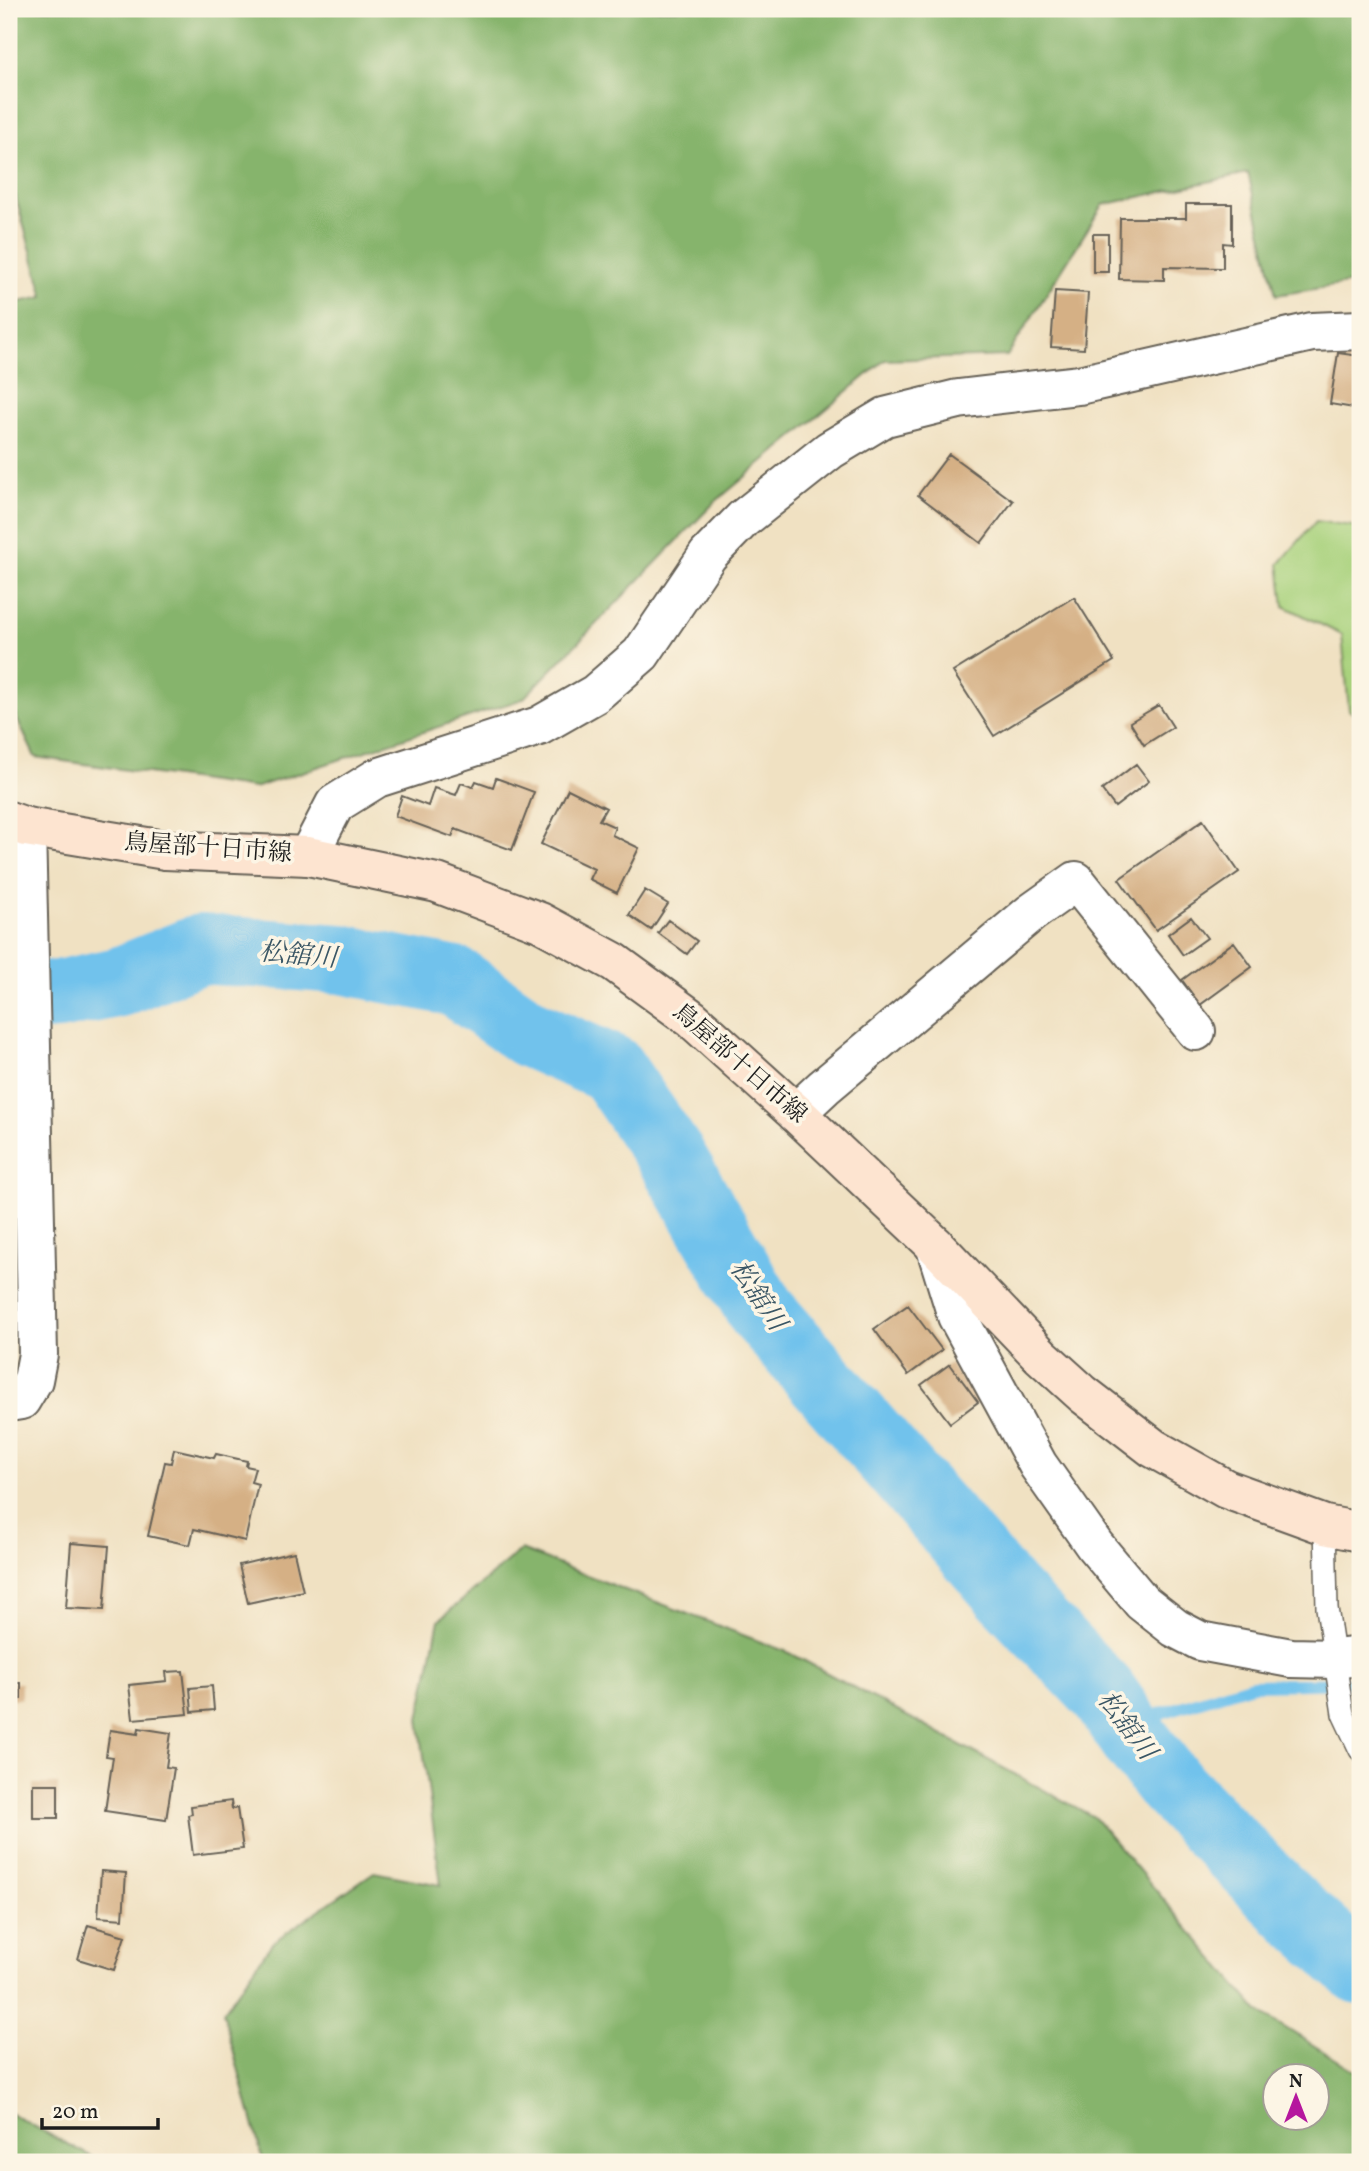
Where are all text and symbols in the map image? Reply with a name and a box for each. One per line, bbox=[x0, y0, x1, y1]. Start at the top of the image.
street label: 鳥屋部十日市線 bbox=[123, 826, 293, 872]
water label: 松舘川 bbox=[258, 935, 341, 978]
street label: 鳥屋部十日市線 bbox=[664, 996, 814, 1132]
water label: 松舘川 bbox=[720, 1254, 795, 1341]
water label: 松舘川 bbox=[1088, 1684, 1166, 1770]
north arrow bbox=[1260, 2062, 1330, 2132]
text: N bbox=[1289, 2069, 1303, 2095]
scale bar bbox=[42, 2087, 158, 2131]
text: 20 m bbox=[52, 2098, 98, 2127]

